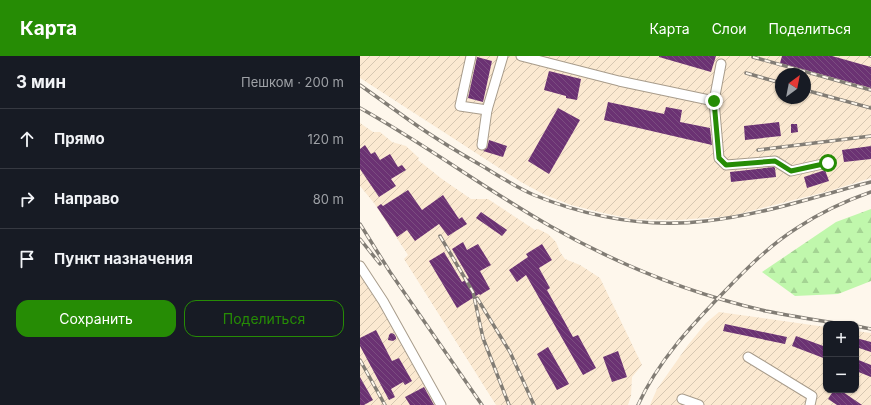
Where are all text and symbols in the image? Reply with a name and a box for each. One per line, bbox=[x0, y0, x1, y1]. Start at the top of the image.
text: Карта bbox=[20, 17, 77, 40]
text: Карта bbox=[649, 20, 690, 37]
text: Слои bbox=[712, 20, 747, 37]
text: Поделиться bbox=[769, 20, 851, 37]
north arrow bbox=[775, 68, 811, 104]
text: 3 мин bbox=[16, 72, 66, 92]
text: Пешком · 200 m bbox=[241, 74, 344, 90]
route end bbox=[705, 92, 723, 110]
icon: ahead bbox=[16, 128, 38, 150]
text: Прямо bbox=[54, 129, 105, 148]
text: 120 m bbox=[308, 131, 344, 147]
route start bbox=[819, 154, 837, 172]
icon: right bbox=[16, 188, 38, 210]
text: Направо bbox=[54, 189, 119, 208]
text: 80 m bbox=[313, 191, 344, 207]
icon: arrive bbox=[16, 248, 38, 270]
text: Пункт назначения bbox=[54, 249, 193, 268]
button: Сохранить bbox=[16, 300, 176, 337]
button: Поделиться bbox=[184, 300, 344, 337]
map controls bbox=[823, 321, 859, 393]
button: + bbox=[823, 321, 859, 357]
button: − bbox=[823, 357, 859, 393]

